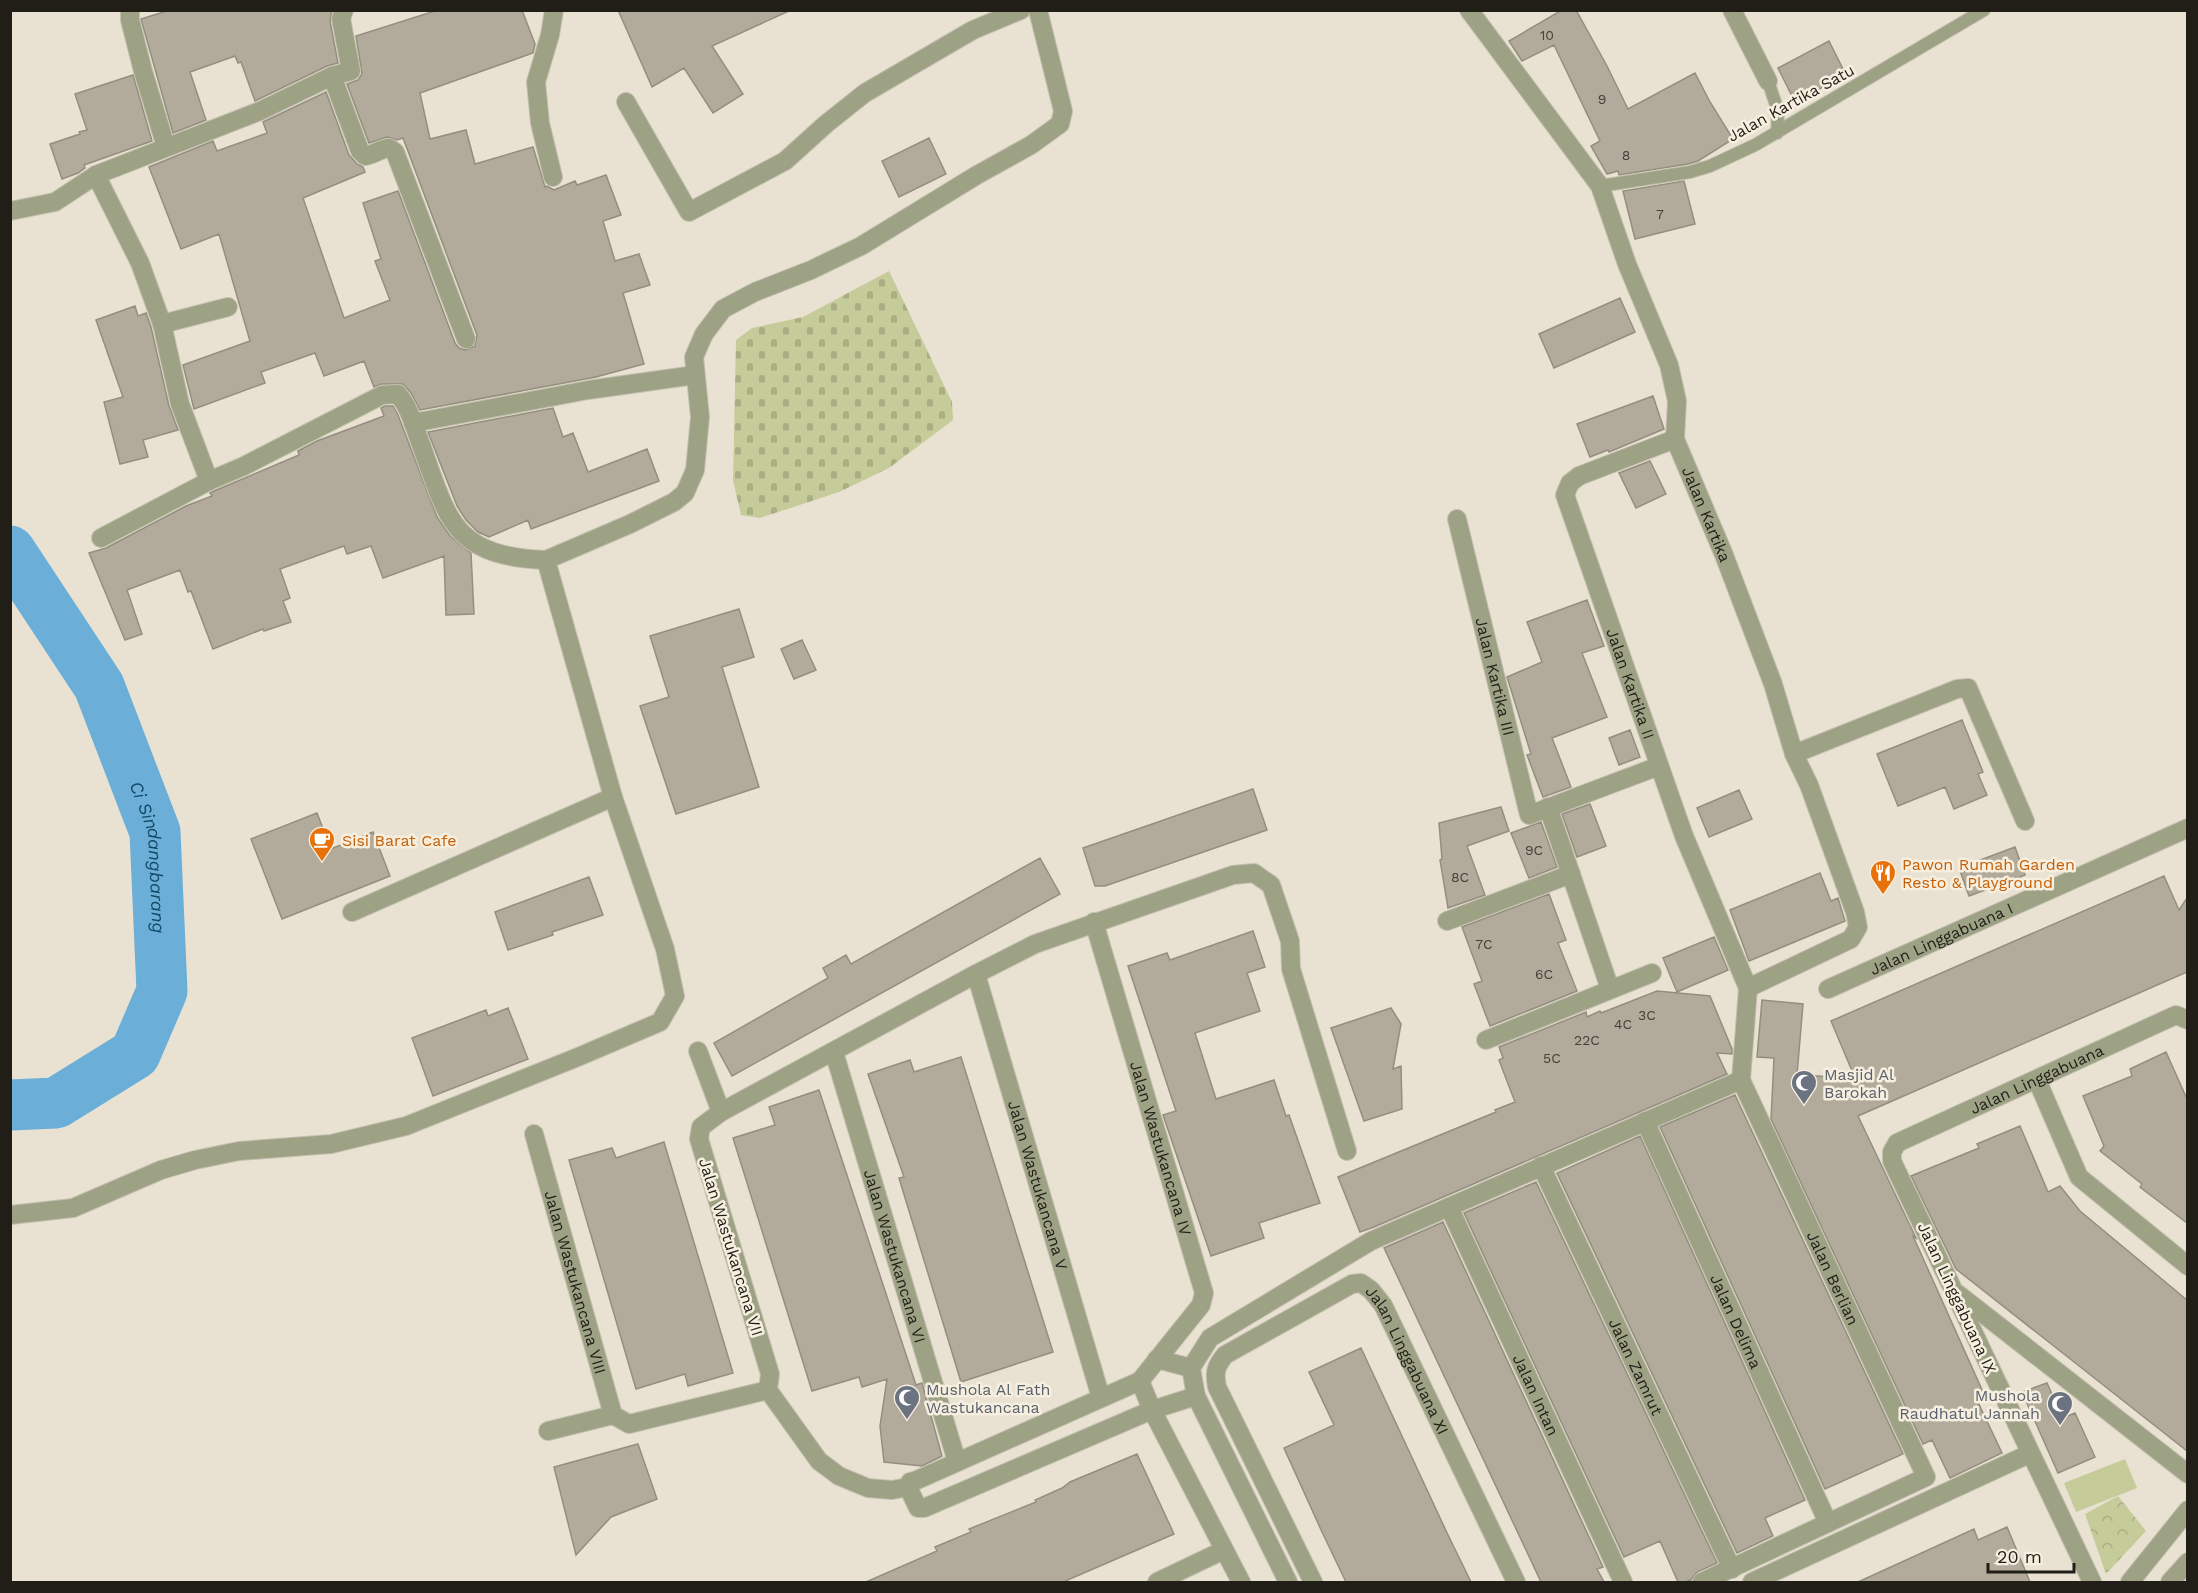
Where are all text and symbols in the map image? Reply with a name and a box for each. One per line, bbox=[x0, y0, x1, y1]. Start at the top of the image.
house number: 10 bbox=[1540, 27, 1554, 43]
street label: Jalan Kartika Satu bbox=[1724, 60, 1858, 146]
house number: 9 bbox=[1598, 91, 1606, 107]
house number: 8 bbox=[1622, 147, 1630, 163]
house number: 7 bbox=[1656, 206, 1664, 222]
street label: Jalan Kartika bbox=[1678, 464, 1735, 565]
street label: Jalan Kartika III bbox=[1472, 615, 1519, 737]
street label: Jalan Kartika II bbox=[1603, 626, 1659, 742]
water label: Ci Sindangbarang bbox=[126, 778, 170, 934]
cafe icon: Sisi Barat Cafe bbox=[307, 825, 337, 863]
place label: Sisi Barat Cafe bbox=[342, 831, 457, 850]
house number: 9C bbox=[1525, 842, 1543, 858]
place label: Pawon Rumah Garden Resto & Playground bbox=[1902, 855, 2075, 892]
restaurant icon: Pawon Rumah Garden Resto & Playground bbox=[1868, 858, 1898, 896]
house number: 8C bbox=[1451, 869, 1469, 885]
street label: Jalan Linggabuana I bbox=[1867, 898, 2016, 979]
house number: 7C bbox=[1475, 936, 1493, 952]
house number: 6C bbox=[1535, 966, 1553, 982]
house number: 3C bbox=[1638, 1007, 1656, 1023]
house number: 4C bbox=[1614, 1016, 1632, 1032]
house number: 22C bbox=[1574, 1032, 1600, 1048]
street label: Jalan Linggabuana bbox=[1967, 1040, 2106, 1118]
house number: 5C bbox=[1543, 1050, 1561, 1066]
street label: Jalan Wastukancana IV bbox=[1126, 1059, 1196, 1238]
place label: Masjid Al Barokah bbox=[1824, 1065, 1894, 1102]
mosque icon: Masjid Al Barokah bbox=[1789, 1068, 1819, 1106]
street label: Jalan Wastukancana V bbox=[1004, 1098, 1072, 1272]
street label: Jalan Wastukancana VII bbox=[695, 1156, 767, 1338]
street label: Jalan Wastukancana VI bbox=[860, 1167, 930, 1345]
street label: Jalan Wastukancana VIII bbox=[541, 1188, 610, 1376]
street label: Jalan Linggabuana IX bbox=[1914, 1220, 2000, 1377]
street label: Jalan Berlian bbox=[1803, 1228, 1863, 1328]
street label: Jalan Delima bbox=[1706, 1271, 1766, 1371]
street label: Jalan Linggabuana XI bbox=[1362, 1282, 1453, 1437]
street label: Jalan Zamrut bbox=[1605, 1315, 1667, 1418]
street label: Jalan Intan bbox=[1509, 1351, 1563, 1438]
place label: Mushola Al Fath Wastukancana bbox=[926, 1380, 1050, 1417]
mosque icon: Mushola Al Fath Wastukancana bbox=[892, 1383, 922, 1421]
place label: Mushola Raudhatul Jannah bbox=[1899, 1386, 2040, 1423]
mosque icon: Mushola Raudhatul Jannah bbox=[2045, 1389, 2075, 1427]
scale bar bbox=[1988, 1536, 2074, 1574]
text: 20 m bbox=[1997, 1546, 2042, 1567]

